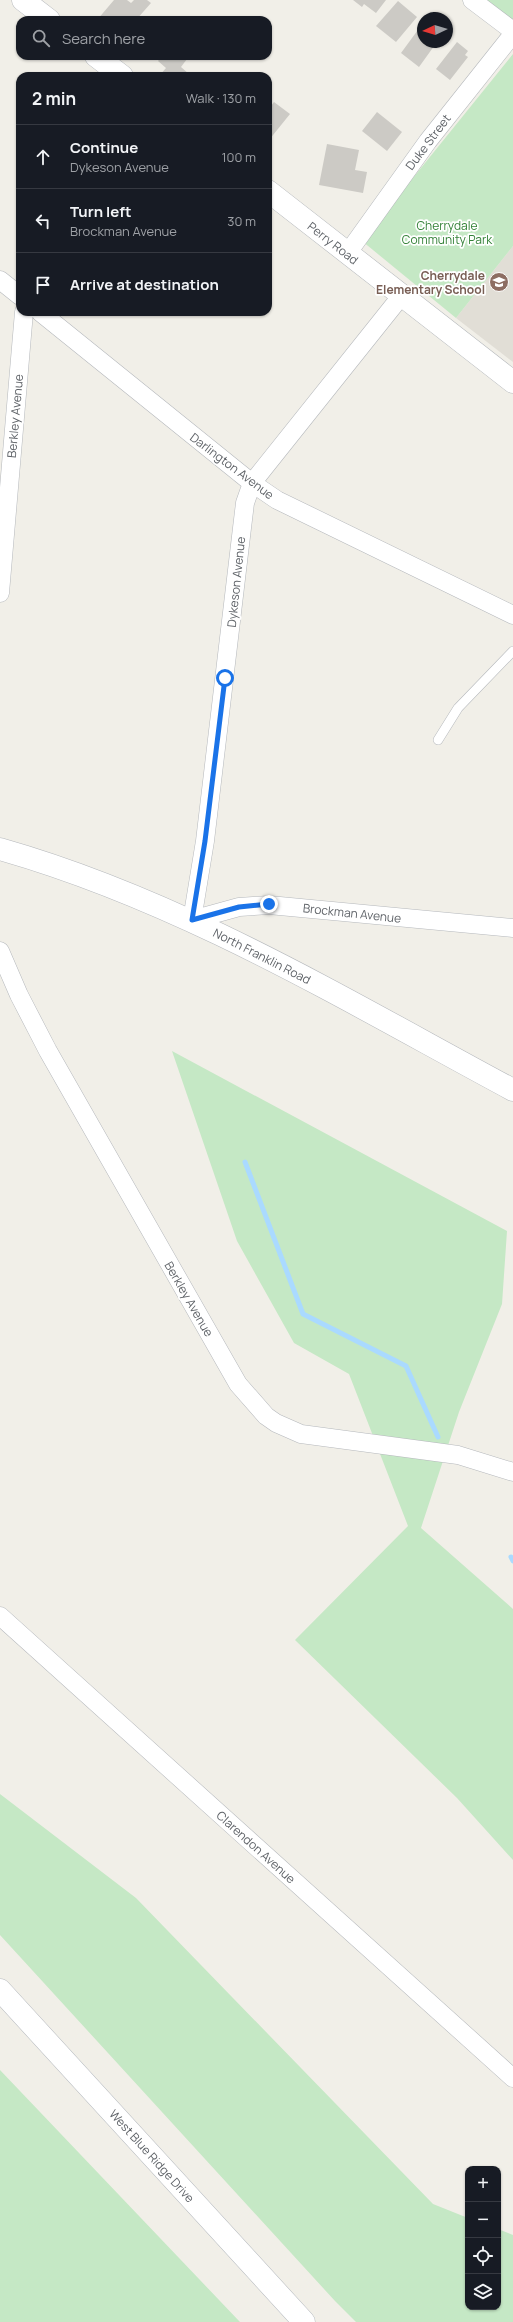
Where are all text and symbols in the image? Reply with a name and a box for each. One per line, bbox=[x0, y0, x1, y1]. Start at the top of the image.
north arrow bbox=[417, 12, 453, 48]
search box bbox=[16, 16, 272, 60]
icon: search bbox=[30, 27, 52, 49]
text: Search here bbox=[62, 28, 145, 49]
text: 2 min bbox=[32, 87, 76, 110]
text: Walk · 130 m bbox=[186, 89, 256, 107]
street label: Duke Street bbox=[401, 111, 455, 173]
text: Continue bbox=[70, 137, 138, 158]
icon: ahead bbox=[32, 146, 54, 168]
text: 100 m bbox=[221, 148, 256, 166]
text: Dykeson Avenue bbox=[70, 158, 169, 176]
text: Turn left bbox=[70, 201, 132, 222]
icon: left bbox=[32, 210, 54, 232]
text: 30 m bbox=[227, 212, 256, 230]
park label: Cherrydale Community Park bbox=[402, 217, 493, 248]
street label: Perry Road bbox=[304, 218, 362, 268]
text: Brockman Avenue bbox=[70, 222, 177, 240]
place label: Cherrydale Elementary School bbox=[376, 267, 485, 298]
school or university icon: Cherrydale Elementary School bbox=[488, 271, 510, 293]
icon: arrive bbox=[32, 274, 54, 296]
text: Arrive at destination bbox=[70, 274, 219, 295]
street label: Berkley Avenue bbox=[3, 373, 27, 459]
street label: Darlington Avenue bbox=[186, 429, 278, 503]
street label: Dykeson Avenue bbox=[223, 536, 249, 628]
route start bbox=[216, 669, 234, 687]
route end bbox=[260, 895, 278, 913]
street label: Brockman Avenue bbox=[302, 899, 402, 927]
street label: North Franklin Road bbox=[210, 924, 314, 988]
street label: Berkley Avenue bbox=[161, 1258, 217, 1340]
street label: Clarendon Avenue bbox=[213, 1807, 299, 1887]
street label: West Blue Ridge Drive bbox=[106, 2106, 198, 2206]
map controls bbox=[465, 2166, 501, 2310]
button: + bbox=[465, 2166, 501, 2202]
button: − bbox=[465, 2202, 501, 2238]
button: locate bbox=[465, 2238, 501, 2274]
button: layers bbox=[465, 2274, 501, 2310]

